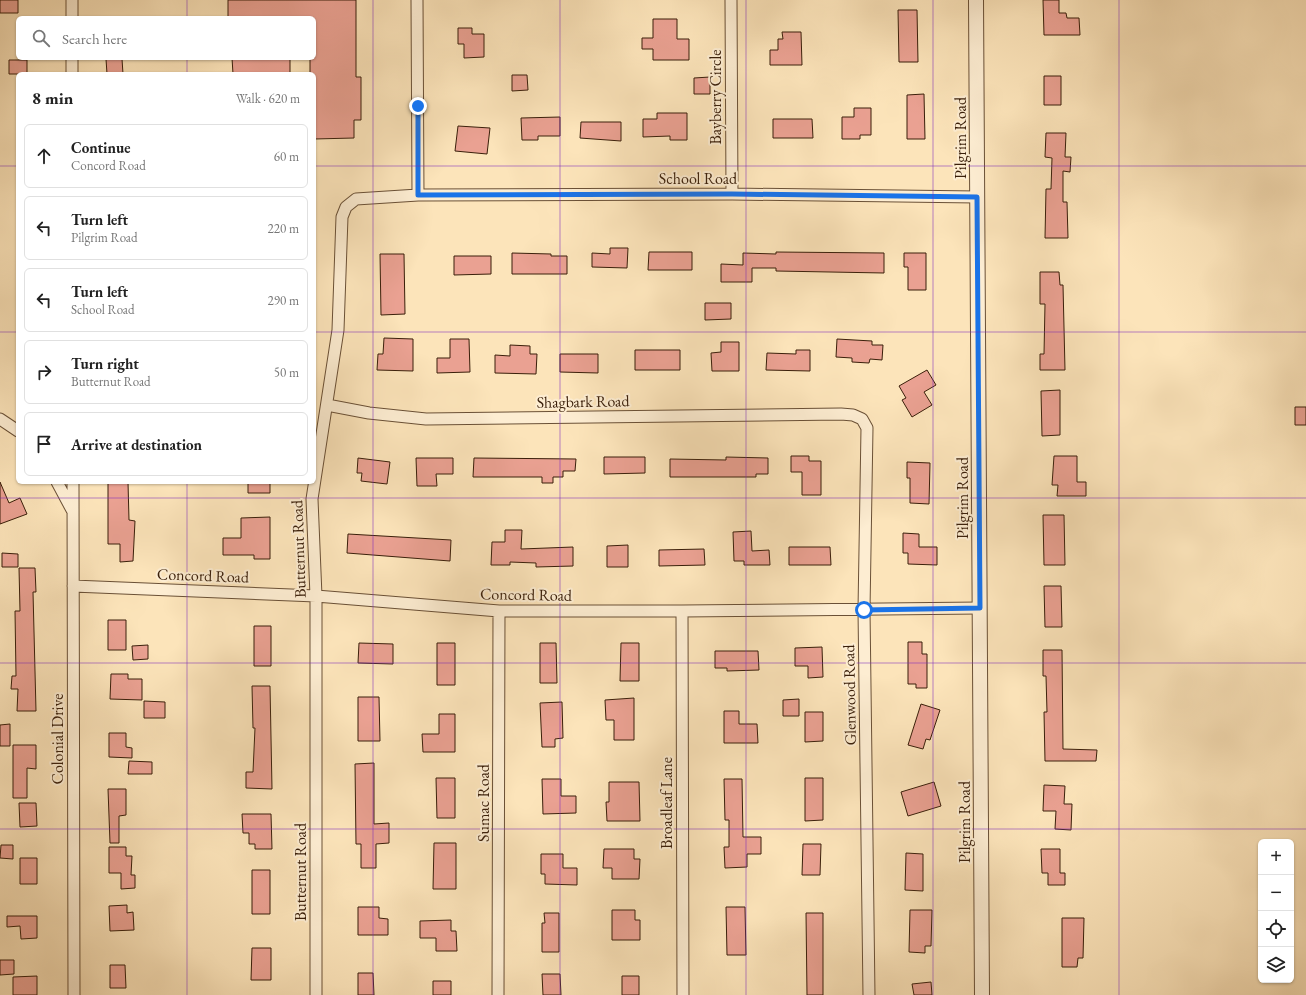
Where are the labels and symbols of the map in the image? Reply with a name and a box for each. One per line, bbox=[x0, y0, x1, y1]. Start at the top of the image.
street label: Bayberry Circle bbox=[705, 49, 726, 145]
street label: Pilgrim Road bbox=[950, 96, 971, 179]
route end bbox=[409, 97, 427, 115]
street label: School Road bbox=[659, 168, 738, 189]
street label: Shagbark Road bbox=[536, 390, 631, 413]
street label: Pilgrim Road bbox=[952, 456, 973, 539]
street label: Butternut Road bbox=[286, 499, 311, 598]
street label: Concord Road bbox=[157, 563, 250, 588]
street label: Concord Road bbox=[480, 583, 573, 606]
route start bbox=[855, 601, 873, 619]
street label: Glenwood Road bbox=[838, 643, 861, 746]
street label: Colonial Drive bbox=[47, 694, 68, 784]
street label: Broadleaf Lane bbox=[656, 757, 677, 849]
street label: Sumac Road bbox=[473, 763, 494, 842]
street label: Pilgrim Road bbox=[954, 780, 975, 863]
street label: Butternut Road bbox=[290, 822, 311, 921]

